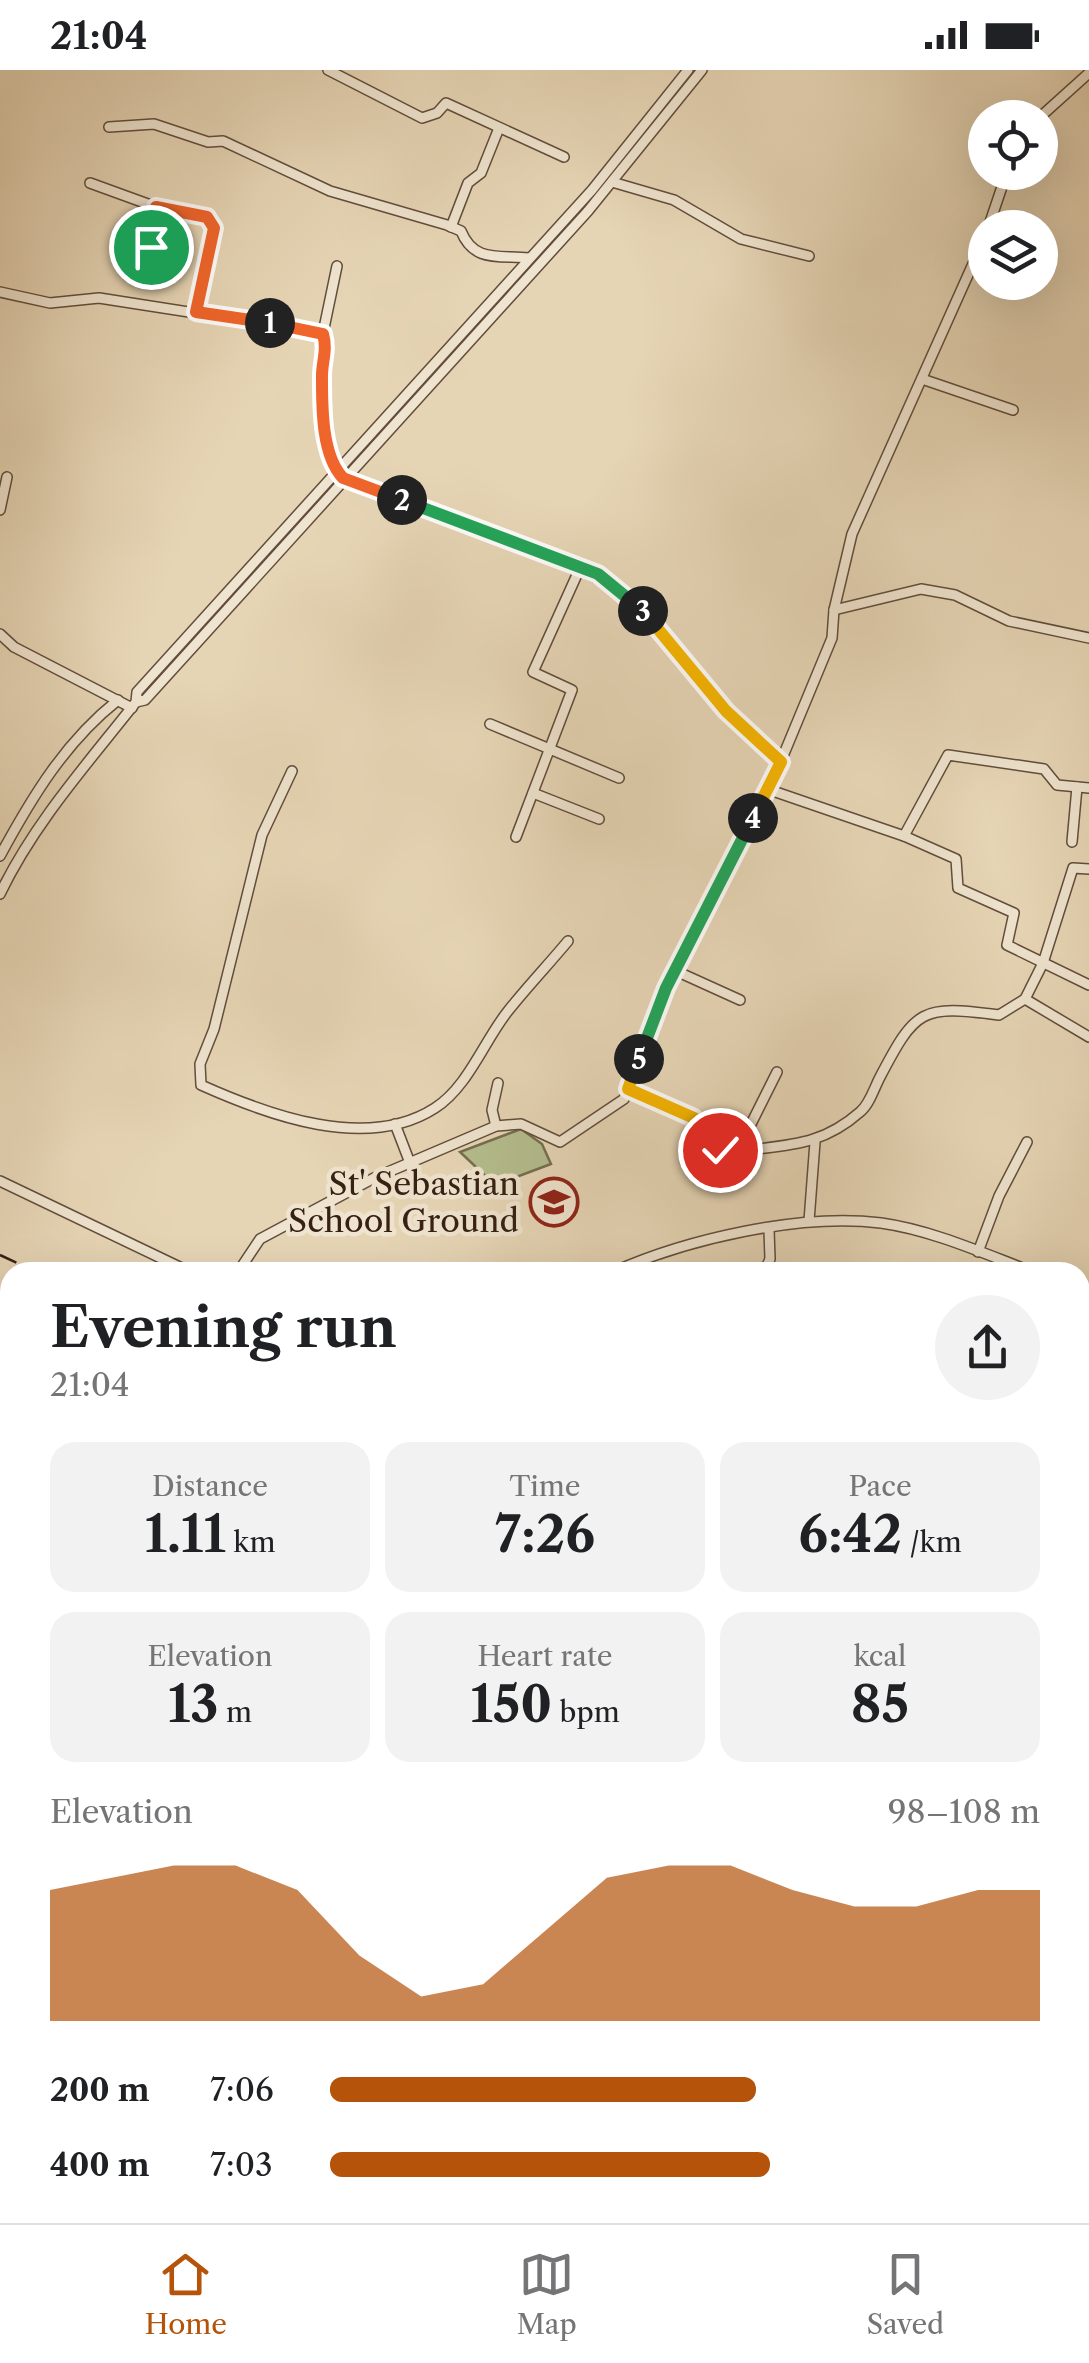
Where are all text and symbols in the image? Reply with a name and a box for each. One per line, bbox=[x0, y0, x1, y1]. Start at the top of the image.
text: 21:04 bbox=[50, 12, 148, 59]
map controls bbox=[968, 100, 1058, 300]
button: locate bbox=[968, 100, 1058, 190]
pin bbox=[109, 205, 194, 290]
button: layers bbox=[968, 210, 1058, 300]
icon: arrive bbox=[124, 220, 179, 275]
pin: 1 bbox=[245, 298, 295, 348]
text: 1 bbox=[264, 306, 276, 340]
pin: 2 bbox=[377, 475, 427, 525]
text: 2 bbox=[394, 483, 410, 517]
pin: 3 bbox=[618, 586, 668, 636]
text: 3 bbox=[635, 594, 651, 628]
pin: 4 bbox=[728, 793, 778, 843]
text: 4 bbox=[745, 801, 761, 835]
pin: 5 bbox=[614, 1034, 664, 1084]
text: 5 bbox=[631, 1042, 647, 1076]
pin bbox=[678, 1108, 763, 1193]
icon: check bbox=[693, 1123, 748, 1178]
place label: St' Sebastian School Ground bbox=[288, 1164, 519, 1240]
school or university icon: St' Sebastian School Ground bbox=[528, 1176, 580, 1228]
text: Evening run bbox=[50, 1294, 397, 1361]
button: share bbox=[935, 1295, 1040, 1400]
text: 21:04 bbox=[50, 1365, 130, 1404]
text: Distance bbox=[152, 1469, 268, 1503]
text: Time bbox=[510, 1469, 580, 1503]
text: Pace bbox=[848, 1469, 912, 1503]
text: 1.11 bbox=[144, 1503, 226, 1565]
text: 7:26 bbox=[495, 1503, 595, 1565]
text: 6:42 bbox=[798, 1503, 902, 1565]
text: km bbox=[226, 1525, 276, 1559]
text: /km bbox=[902, 1525, 962, 1559]
text: Elevation bbox=[147, 1639, 273, 1673]
text: Heart rate bbox=[478, 1639, 612, 1673]
text: kcal bbox=[854, 1639, 906, 1673]
text: 13 bbox=[168, 1673, 219, 1735]
text: 150 bbox=[470, 1673, 552, 1735]
text: 85 bbox=[851, 1673, 909, 1735]
text: m bbox=[219, 1695, 252, 1729]
text: bpm bbox=[552, 1695, 620, 1729]
text: Elevation bbox=[50, 1792, 193, 1831]
text: 98–108 m bbox=[888, 1792, 1040, 1831]
text: 200 m bbox=[50, 2070, 150, 2109]
text: 7:06 bbox=[210, 2070, 274, 2109]
text: 400 m bbox=[50, 2145, 150, 2184]
text: 7:03 bbox=[210, 2145, 273, 2184]
tab: Home bbox=[145, 2247, 227, 2341]
tab: Map bbox=[517, 2247, 577, 2341]
tab: Saved bbox=[866, 2247, 944, 2341]

